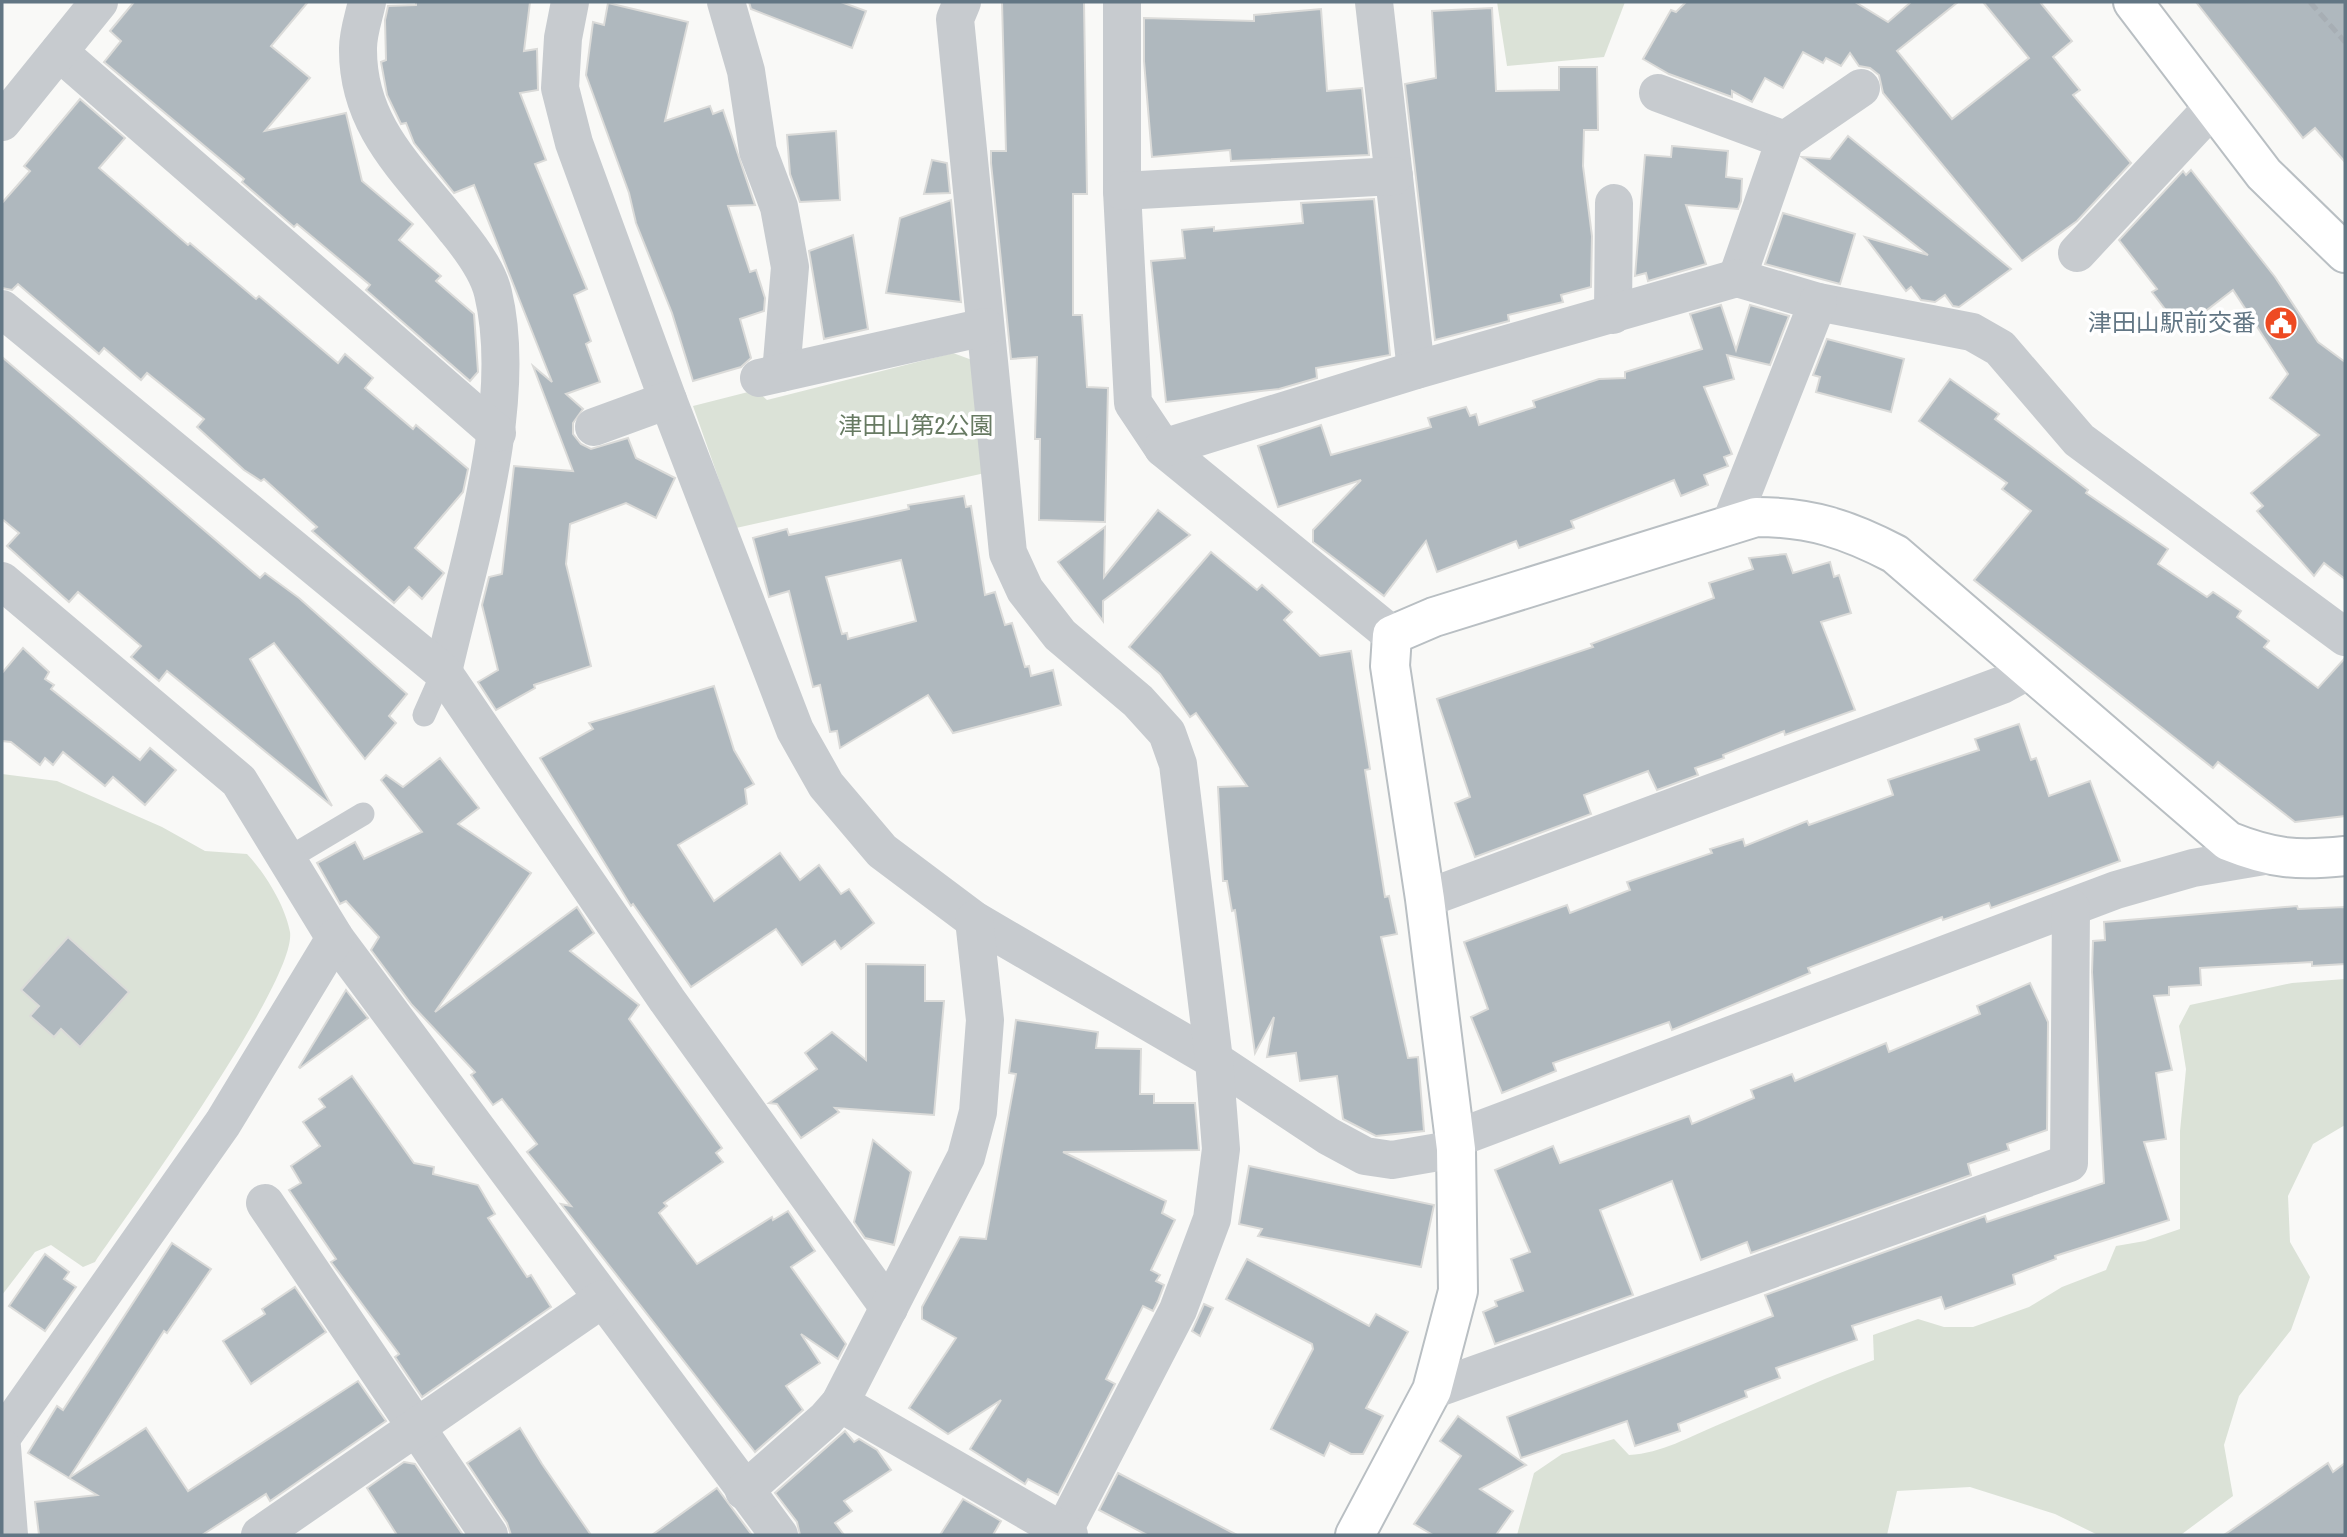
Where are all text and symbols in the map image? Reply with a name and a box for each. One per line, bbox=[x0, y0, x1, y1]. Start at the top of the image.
public building icon: 津田山駅前交番 bbox=[2262, 304, 2300, 342]
place label: 津田山駅前交番 bbox=[2088, 306, 2256, 338]
park label: 津田山第2公園 bbox=[839, 409, 993, 441]

